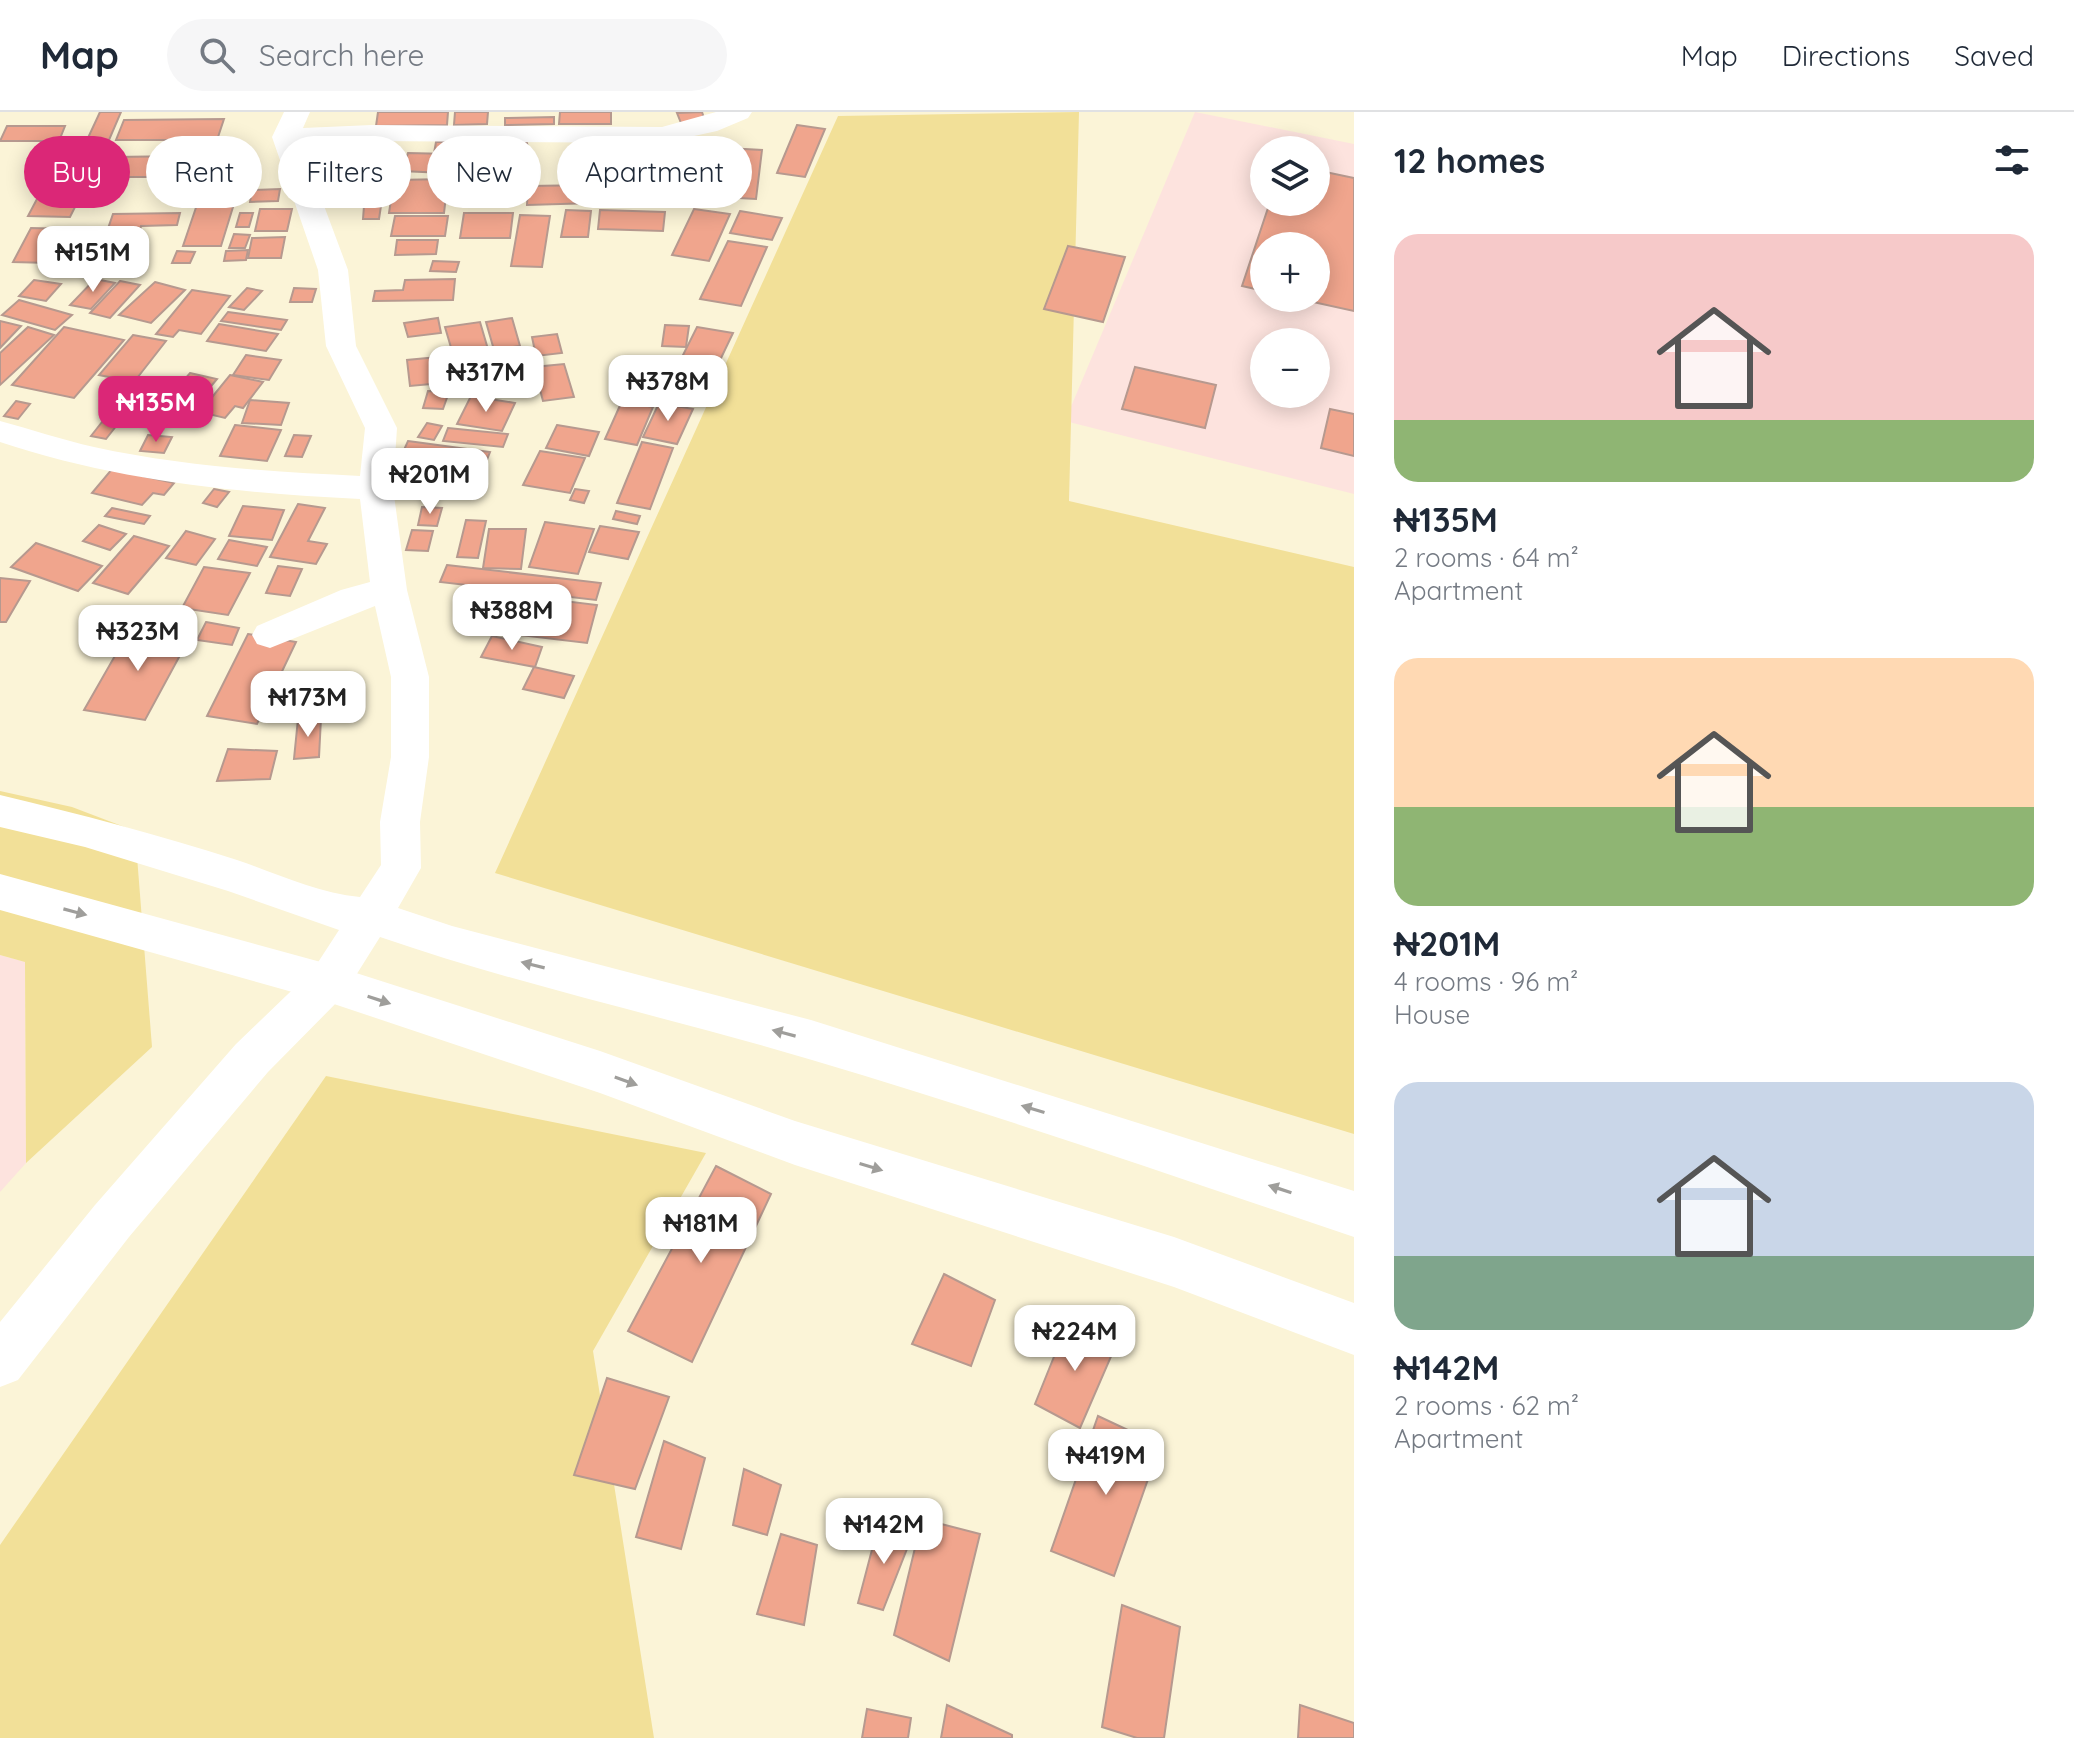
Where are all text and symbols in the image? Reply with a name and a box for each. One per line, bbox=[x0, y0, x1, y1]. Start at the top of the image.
search box bbox=[167, 19, 727, 91]
text: Map bbox=[40, 31, 119, 79]
icon: search bbox=[195, 33, 239, 77]
text: Search here bbox=[259, 36, 424, 74]
text: Map bbox=[1681, 38, 1738, 73]
text: Directions bbox=[1782, 38, 1910, 73]
text: Saved bbox=[1954, 38, 2034, 73]
chip: Buy bbox=[24, 136, 130, 208]
chip: Rent bbox=[146, 136, 262, 208]
chip: Filters bbox=[278, 136, 411, 208]
chip: New bbox=[427, 136, 541, 208]
chip: Apartment bbox=[557, 136, 752, 208]
map controls bbox=[1250, 136, 1330, 408]
button: layers bbox=[1250, 136, 1330, 216]
icon: filters bbox=[1990, 138, 2034, 182]
text: 12 homes bbox=[1394, 139, 1545, 182]
pin: ₦151M bbox=[37, 226, 149, 294]
button: + bbox=[1250, 232, 1330, 312]
text: ₦151M bbox=[55, 235, 131, 268]
icon: home bbox=[1642, 286, 1786, 430]
button: − bbox=[1250, 328, 1330, 408]
pin: ₦317M bbox=[430, 346, 542, 414]
text: ₦317M bbox=[447, 355, 525, 388]
pin: ₦378M bbox=[612, 355, 724, 423]
text: ₦378M bbox=[627, 364, 709, 397]
pin: ₦135M bbox=[100, 376, 212, 444]
text: ₦135M bbox=[116, 385, 196, 418]
pin: ₦201M bbox=[374, 448, 486, 516]
text: ₦201M bbox=[389, 457, 471, 490]
text: ₦135M bbox=[1394, 498, 1498, 541]
text: 2 rooms · 64 m² bbox=[1394, 541, 1579, 574]
text: Apartment bbox=[1394, 574, 1523, 607]
pin: ₦388M bbox=[456, 584, 568, 652]
text: ₦388M bbox=[471, 593, 553, 626]
pin: ₦323M bbox=[82, 605, 194, 673]
text: ₦323M bbox=[96, 614, 180, 647]
pin: ₦173M bbox=[252, 671, 364, 739]
text: ₦173M bbox=[269, 680, 347, 713]
icon: home bbox=[1642, 710, 1786, 854]
one-way arrow bbox=[63, 907, 88, 919]
text: ₦201M bbox=[1394, 922, 1500, 965]
one-way arrow bbox=[521, 958, 546, 970]
text: 4 rooms · 96 m² bbox=[1394, 965, 1578, 998]
one-way arrow bbox=[367, 995, 391, 1007]
text: House bbox=[1394, 998, 1470, 1031]
one-way arrow bbox=[772, 1026, 797, 1038]
one-way arrow bbox=[614, 1075, 638, 1088]
one-way arrow bbox=[1020, 1102, 1044, 1115]
icon: home bbox=[1642, 1134, 1786, 1278]
one-way arrow bbox=[860, 1161, 884, 1174]
one-way arrow bbox=[1268, 1182, 1292, 1195]
pin: ₦181M bbox=[645, 1197, 757, 1265]
text: ₦181M bbox=[664, 1206, 738, 1239]
pin: ₦224M bbox=[1019, 1305, 1131, 1373]
text: ₦224M bbox=[1032, 1314, 1118, 1347]
text: ₦142M bbox=[1394, 1346, 1499, 1389]
text: 2 rooms · 62 m² bbox=[1394, 1389, 1579, 1422]
text: Apartment bbox=[1394, 1422, 1523, 1455]
pin: ₦419M bbox=[1050, 1429, 1162, 1497]
text: ₦419M bbox=[1066, 1438, 1146, 1471]
pin: ₦142M bbox=[828, 1498, 940, 1566]
text: ₦142M bbox=[844, 1507, 924, 1540]

